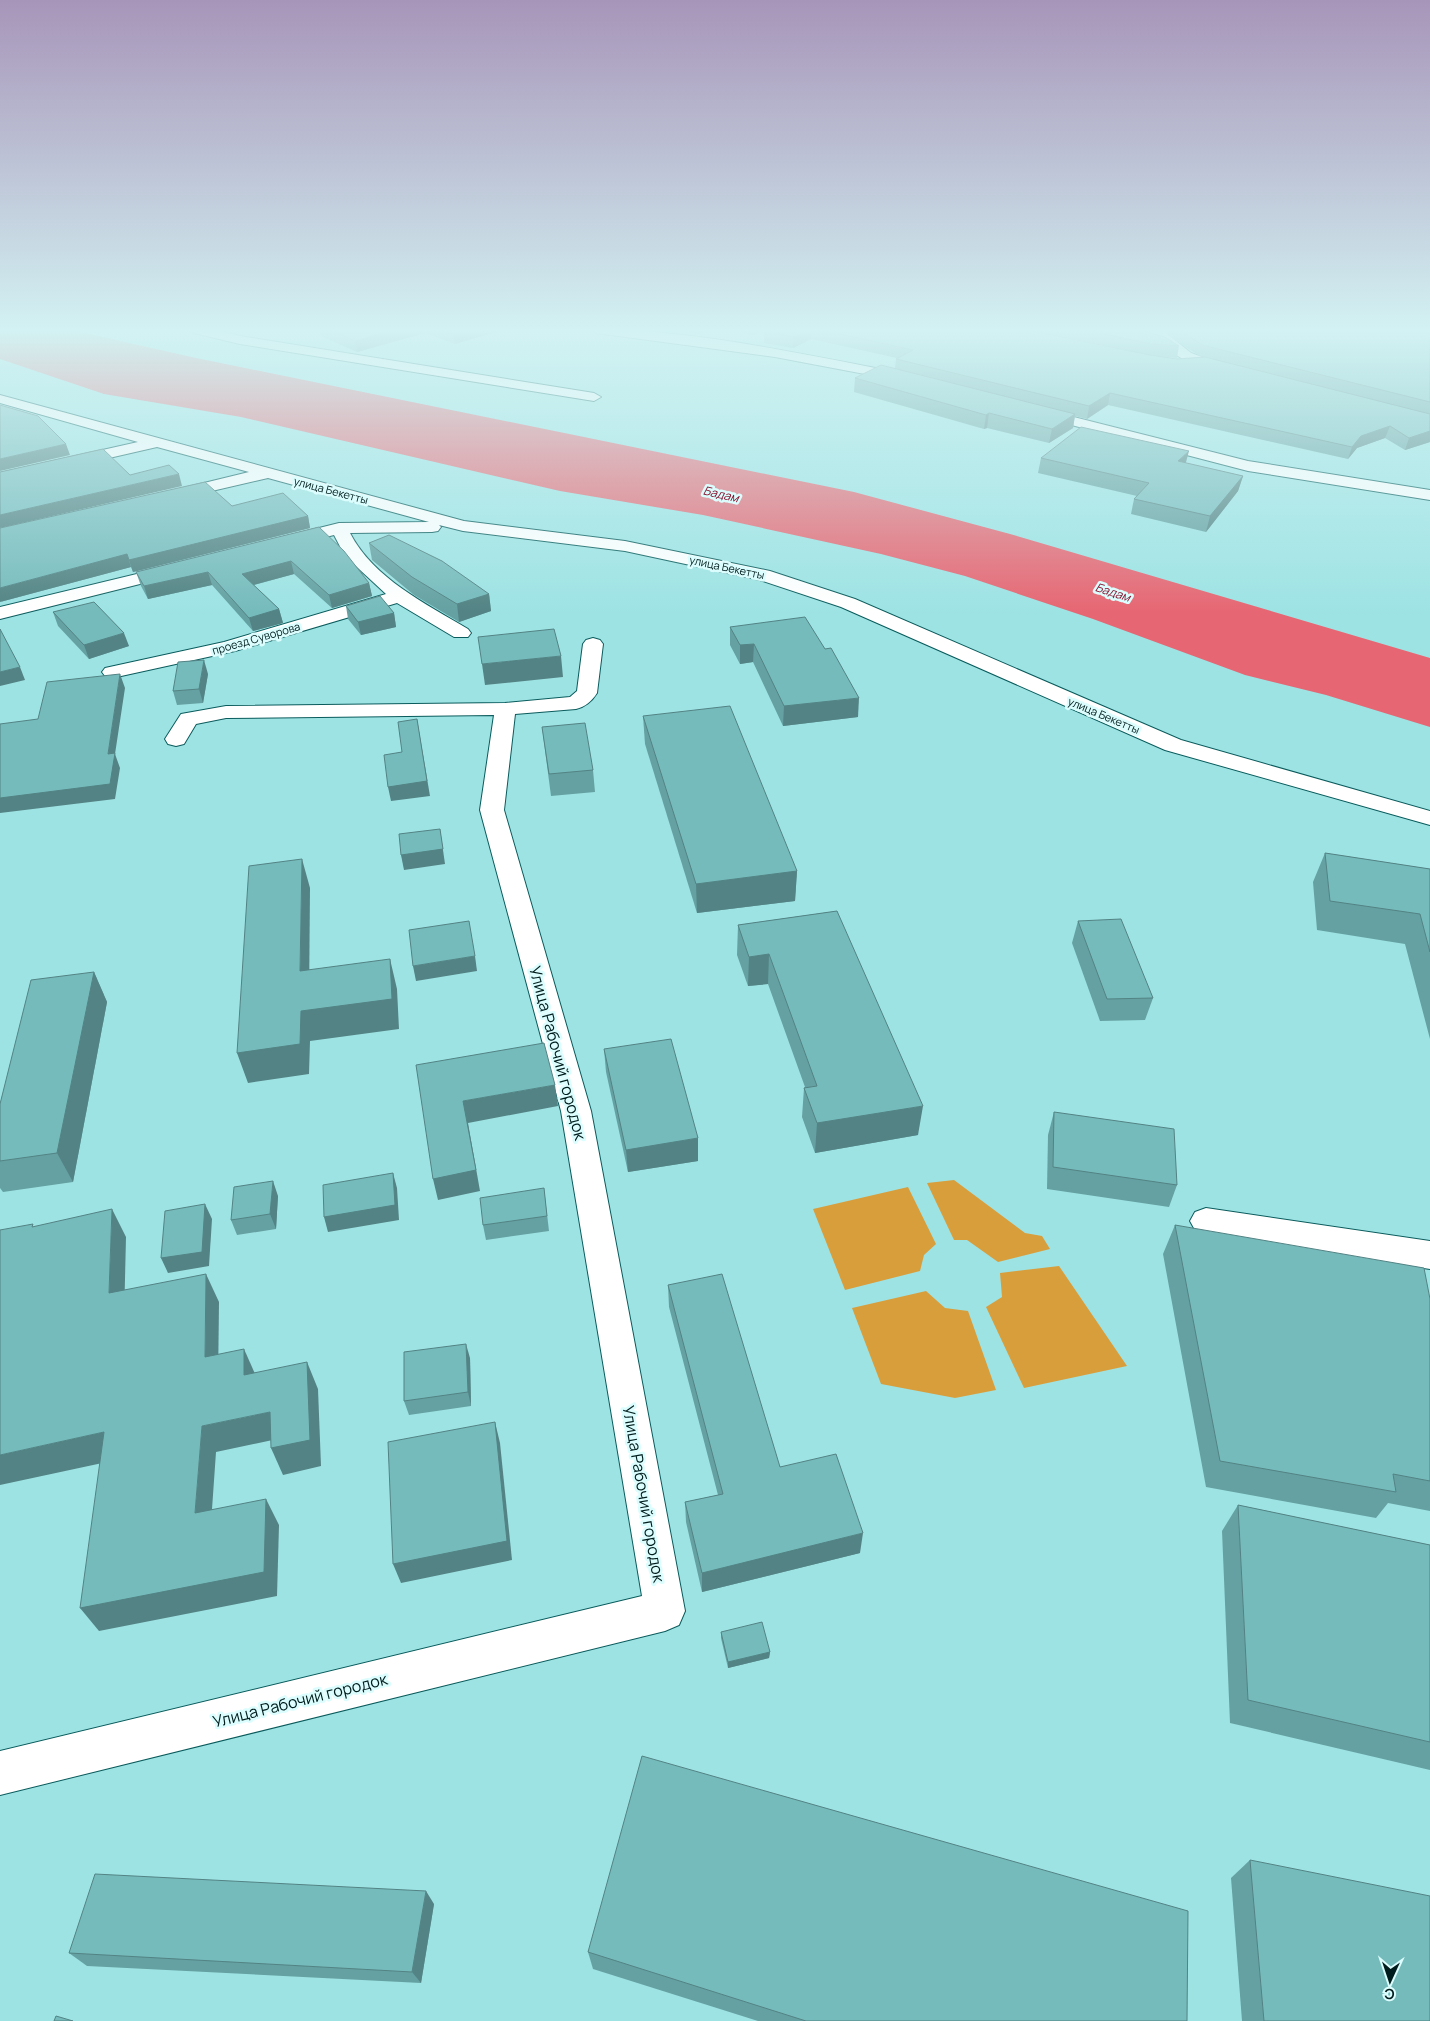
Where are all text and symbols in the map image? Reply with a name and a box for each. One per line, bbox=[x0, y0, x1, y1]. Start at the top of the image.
street label: улица Бекетты bbox=[292, 473, 370, 507]
water label: Бадам bbox=[702, 482, 742, 507]
street label: улица Бекетты bbox=[688, 552, 766, 582]
water label: Бадам bbox=[1093, 578, 1134, 606]
street label: проезд Суворова bbox=[210, 618, 302, 658]
street label: улица Бекетты bbox=[1066, 693, 1142, 737]
street label: Улица Рабочий городок bbox=[524, 964, 592, 1143]
street label: Улица Рабочий городок bbox=[618, 1404, 671, 1585]
street label: Улица Рабочий городок bbox=[210, 1667, 391, 1732]
north arrow bbox=[1365, 1956, 1415, 2006]
text: С bbox=[1384, 1985, 1395, 2004]

